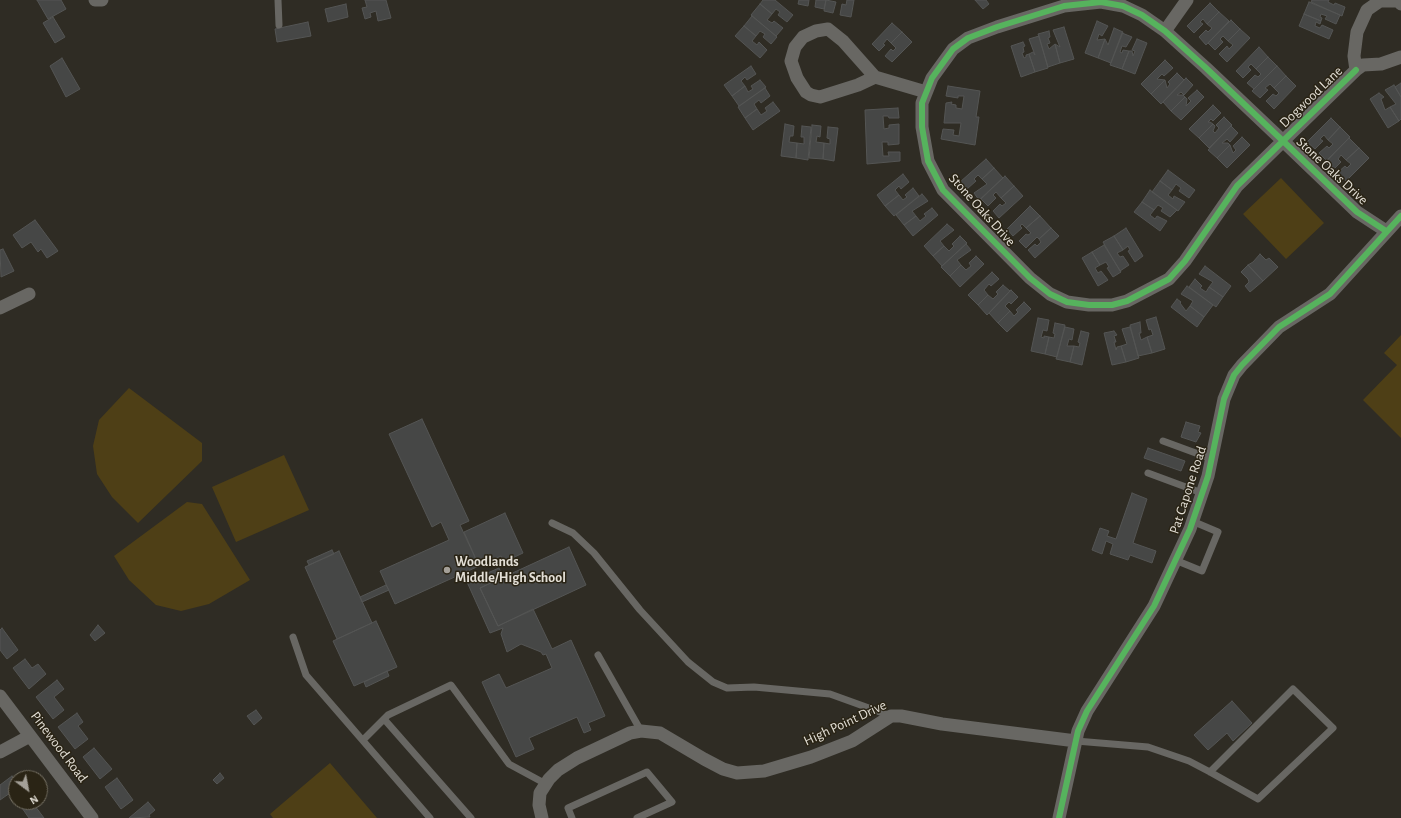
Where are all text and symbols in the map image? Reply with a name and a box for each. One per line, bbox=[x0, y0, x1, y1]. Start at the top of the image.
street label: Dogwood Lane bbox=[1276, 63, 1346, 131]
street label: Stone Oaks Drive bbox=[1293, 134, 1371, 208]
street label: Stone Oaks Drive bbox=[945, 170, 1019, 250]
street label: Pat Capone Road bbox=[1166, 444, 1210, 536]
place label: Woodlands Middle/High School bbox=[455, 554, 566, 586]
marker: Woodlands Middle/High School bbox=[442, 565, 452, 575]
street label: High Point Drive bbox=[801, 696, 889, 750]
street label: Pinewood Road bbox=[27, 708, 91, 786]
north arrow bbox=[8, 770, 48, 810]
text: N bbox=[28, 793, 40, 806]

